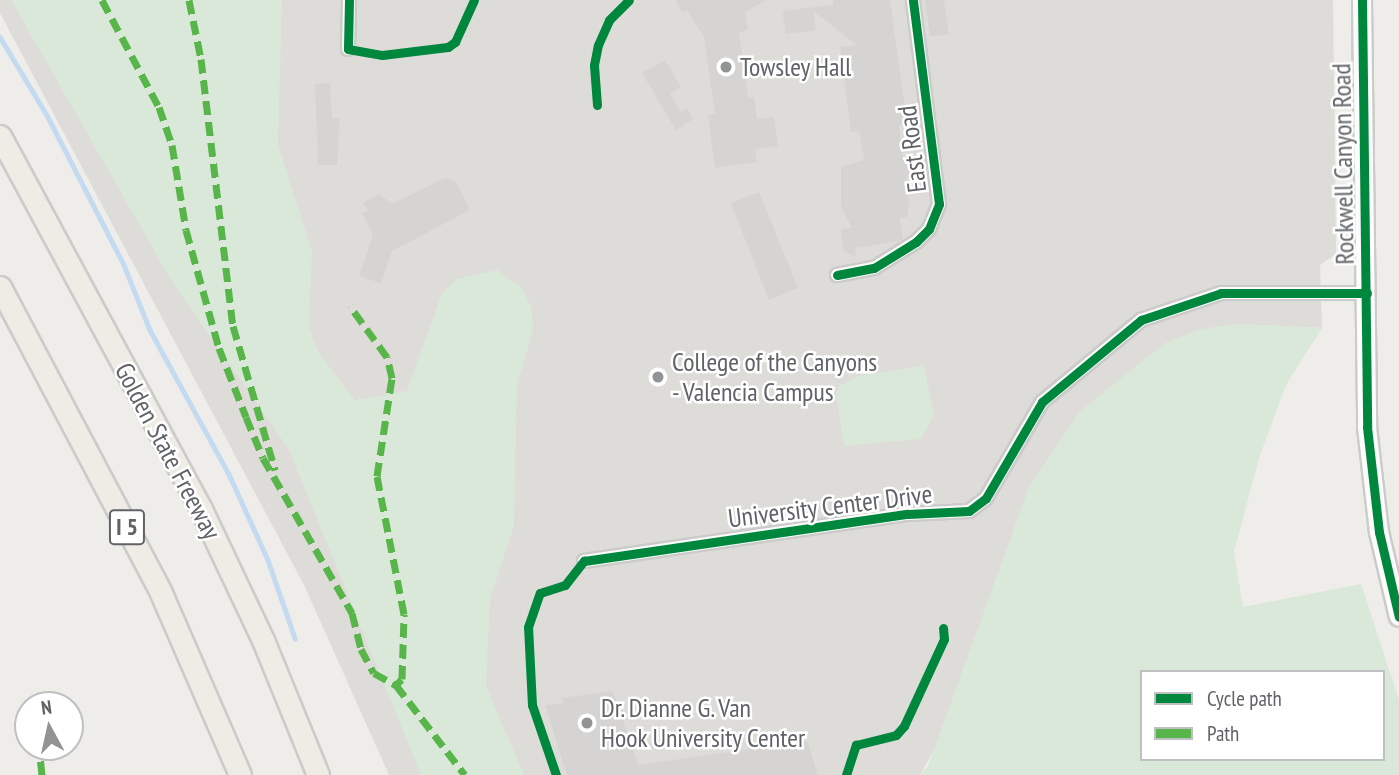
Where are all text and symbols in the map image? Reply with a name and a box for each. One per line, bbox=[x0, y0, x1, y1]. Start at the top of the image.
place label: Towsley Hall bbox=[740, 51, 852, 83]
marker: Towsley Hall bbox=[718, 59, 734, 75]
street label: Rockwell Canyon Road bbox=[1326, 63, 1360, 265]
street label: East Road bbox=[891, 104, 933, 194]
place label: College of the Canyons - Valencia Campus bbox=[672, 346, 877, 408]
street label: Golden State Freeway bbox=[108, 357, 228, 545]
marker: College of the Canyons - Valencia Campus bbox=[650, 369, 666, 385]
street label: University Center Drive bbox=[726, 478, 934, 534]
road number: I 5 bbox=[108, 506, 146, 548]
legend bbox=[1140, 670, 1385, 761]
text: Cycle path bbox=[1207, 685, 1282, 712]
north arrow bbox=[14, 691, 84, 761]
place label: Dr. Dianne G. Van Hook University Center bbox=[601, 692, 806, 754]
text: N bbox=[40, 695, 53, 720]
marker: Dr. Dianne G. Van Hook University Center bbox=[579, 715, 595, 731]
text: Path bbox=[1207, 720, 1239, 747]

